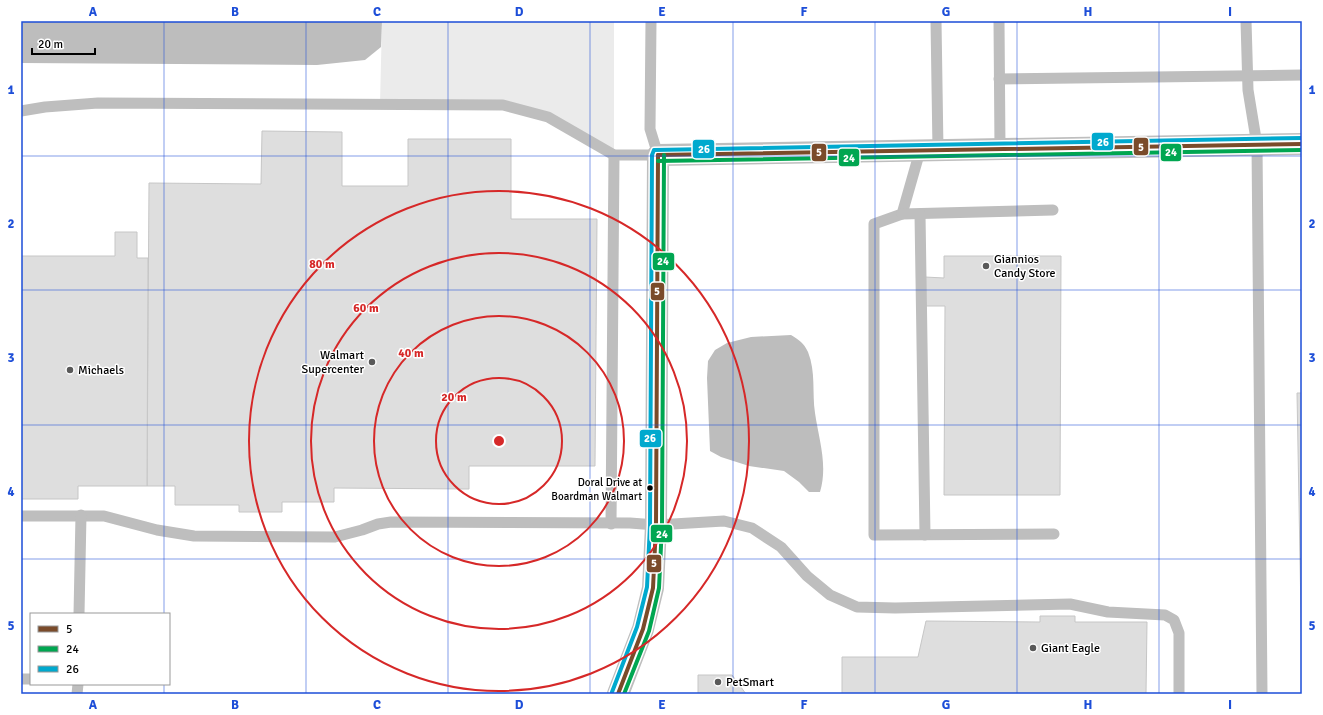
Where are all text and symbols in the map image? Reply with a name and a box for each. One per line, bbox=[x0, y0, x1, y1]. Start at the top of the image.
text: A bbox=[89, 4, 98, 20]
text: B bbox=[231, 4, 239, 20]
text: C bbox=[373, 4, 381, 20]
text: D bbox=[515, 4, 524, 20]
text: E bbox=[658, 4, 666, 20]
text: F bbox=[801, 4, 808, 20]
text: G bbox=[942, 4, 950, 20]
text: H bbox=[1084, 4, 1092, 20]
text: I bbox=[1228, 4, 1232, 20]
scale bar bbox=[32, 30, 95, 56]
text: 20 m bbox=[38, 37, 63, 52]
text: 1 bbox=[7, 82, 15, 98]
text: 1 bbox=[1308, 82, 1316, 98]
line badge: 26 bbox=[1091, 132, 1114, 151]
text: 26 bbox=[1097, 136, 1109, 149]
line badge: 5 bbox=[1133, 137, 1149, 156]
line badge: 26 bbox=[692, 139, 715, 159]
text: 5 bbox=[1138, 141, 1144, 154]
text: 26 bbox=[698, 143, 710, 156]
line badge: 5 bbox=[811, 143, 827, 162]
line badge: 24 bbox=[1160, 143, 1182, 162]
text: 5 bbox=[816, 146, 822, 159]
text: 24 bbox=[1165, 146, 1177, 159]
line badge: 24 bbox=[838, 148, 860, 167]
text: 24 bbox=[843, 152, 855, 165]
text: 2 bbox=[7, 216, 15, 232]
text: 2 bbox=[1308, 216, 1316, 232]
line badge: 24 bbox=[652, 252, 675, 271]
place label: Giannios Candy Store bbox=[994, 252, 1056, 281]
text: 24 bbox=[657, 255, 669, 268]
text: 80 m bbox=[309, 257, 335, 272]
marker: Giannios Candy Store bbox=[981, 261, 991, 271]
line badge: 5 bbox=[650, 282, 665, 301]
text: 5 bbox=[654, 285, 660, 298]
text: 60 m bbox=[353, 301, 379, 316]
text: 40 m bbox=[398, 346, 424, 361]
place label: Walmart Supercenter bbox=[302, 348, 365, 377]
text: 3 bbox=[7, 350, 15, 366]
text: 3 bbox=[1308, 350, 1316, 366]
marker: Walmart Supercenter bbox=[367, 357, 377, 367]
place label: Michaels bbox=[78, 363, 124, 378]
marker: Michaels bbox=[65, 365, 75, 375]
text: 20 m bbox=[441, 390, 467, 405]
line badge: 26 bbox=[639, 429, 662, 448]
text: 26 bbox=[644, 432, 656, 445]
centre of rings bbox=[492, 434, 506, 448]
place label: Doral Drive at Boardman Walmart bbox=[551, 476, 642, 503]
marker: Doral Drive at Boardman Walmart bbox=[645, 483, 655, 493]
text: 4 bbox=[7, 484, 15, 500]
text: 4 bbox=[1308, 484, 1316, 500]
line badge: 24 bbox=[650, 524, 673, 543]
text: 24 bbox=[656, 528, 668, 541]
line badge: 5 bbox=[646, 554, 662, 573]
text: 5 bbox=[651, 557, 657, 570]
legend bbox=[30, 613, 170, 685]
text: 5 bbox=[7, 618, 15, 634]
text: 5 bbox=[1308, 618, 1316, 634]
text: 5 bbox=[66, 622, 72, 637]
place label: Giant Eagle bbox=[1041, 641, 1100, 656]
text: 24 bbox=[66, 642, 79, 657]
marker: Giant Eagle bbox=[1028, 643, 1038, 653]
text: 26 bbox=[66, 662, 79, 677]
place label: PetSmart bbox=[726, 675, 774, 690]
marker: PetSmart bbox=[713, 677, 723, 687]
text: A bbox=[89, 697, 98, 713]
text: B bbox=[231, 697, 239, 713]
text: C bbox=[373, 697, 381, 713]
text: D bbox=[515, 697, 524, 713]
text: E bbox=[658, 697, 666, 713]
text: F bbox=[801, 697, 808, 713]
text: G bbox=[942, 697, 950, 713]
text: H bbox=[1084, 697, 1092, 713]
text: I bbox=[1228, 697, 1232, 713]

